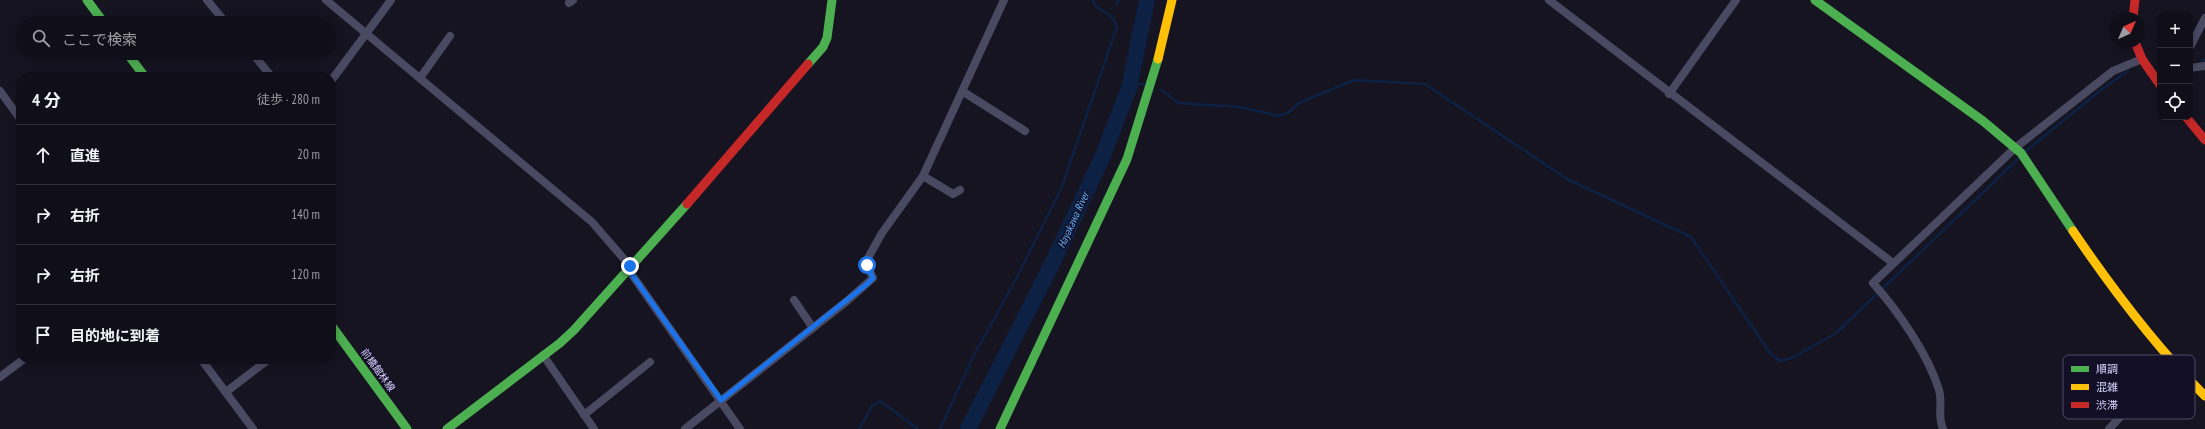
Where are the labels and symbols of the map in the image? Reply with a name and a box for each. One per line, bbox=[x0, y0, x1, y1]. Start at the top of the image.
north arrow bbox=[2109, 12, 2145, 48]
water label: Hayakawa River bbox=[1054, 188, 1093, 250]
route start bbox=[858, 256, 876, 274]
route end bbox=[621, 257, 639, 275]
street label: 前橋館林線 bbox=[358, 346, 398, 394]
legend bbox=[2063, 355, 2195, 419]
text: 順調 bbox=[2096, 362, 2118, 376]
text: 混雑 bbox=[2096, 380, 2118, 394]
text: 渋滞 bbox=[2096, 398, 2118, 412]

